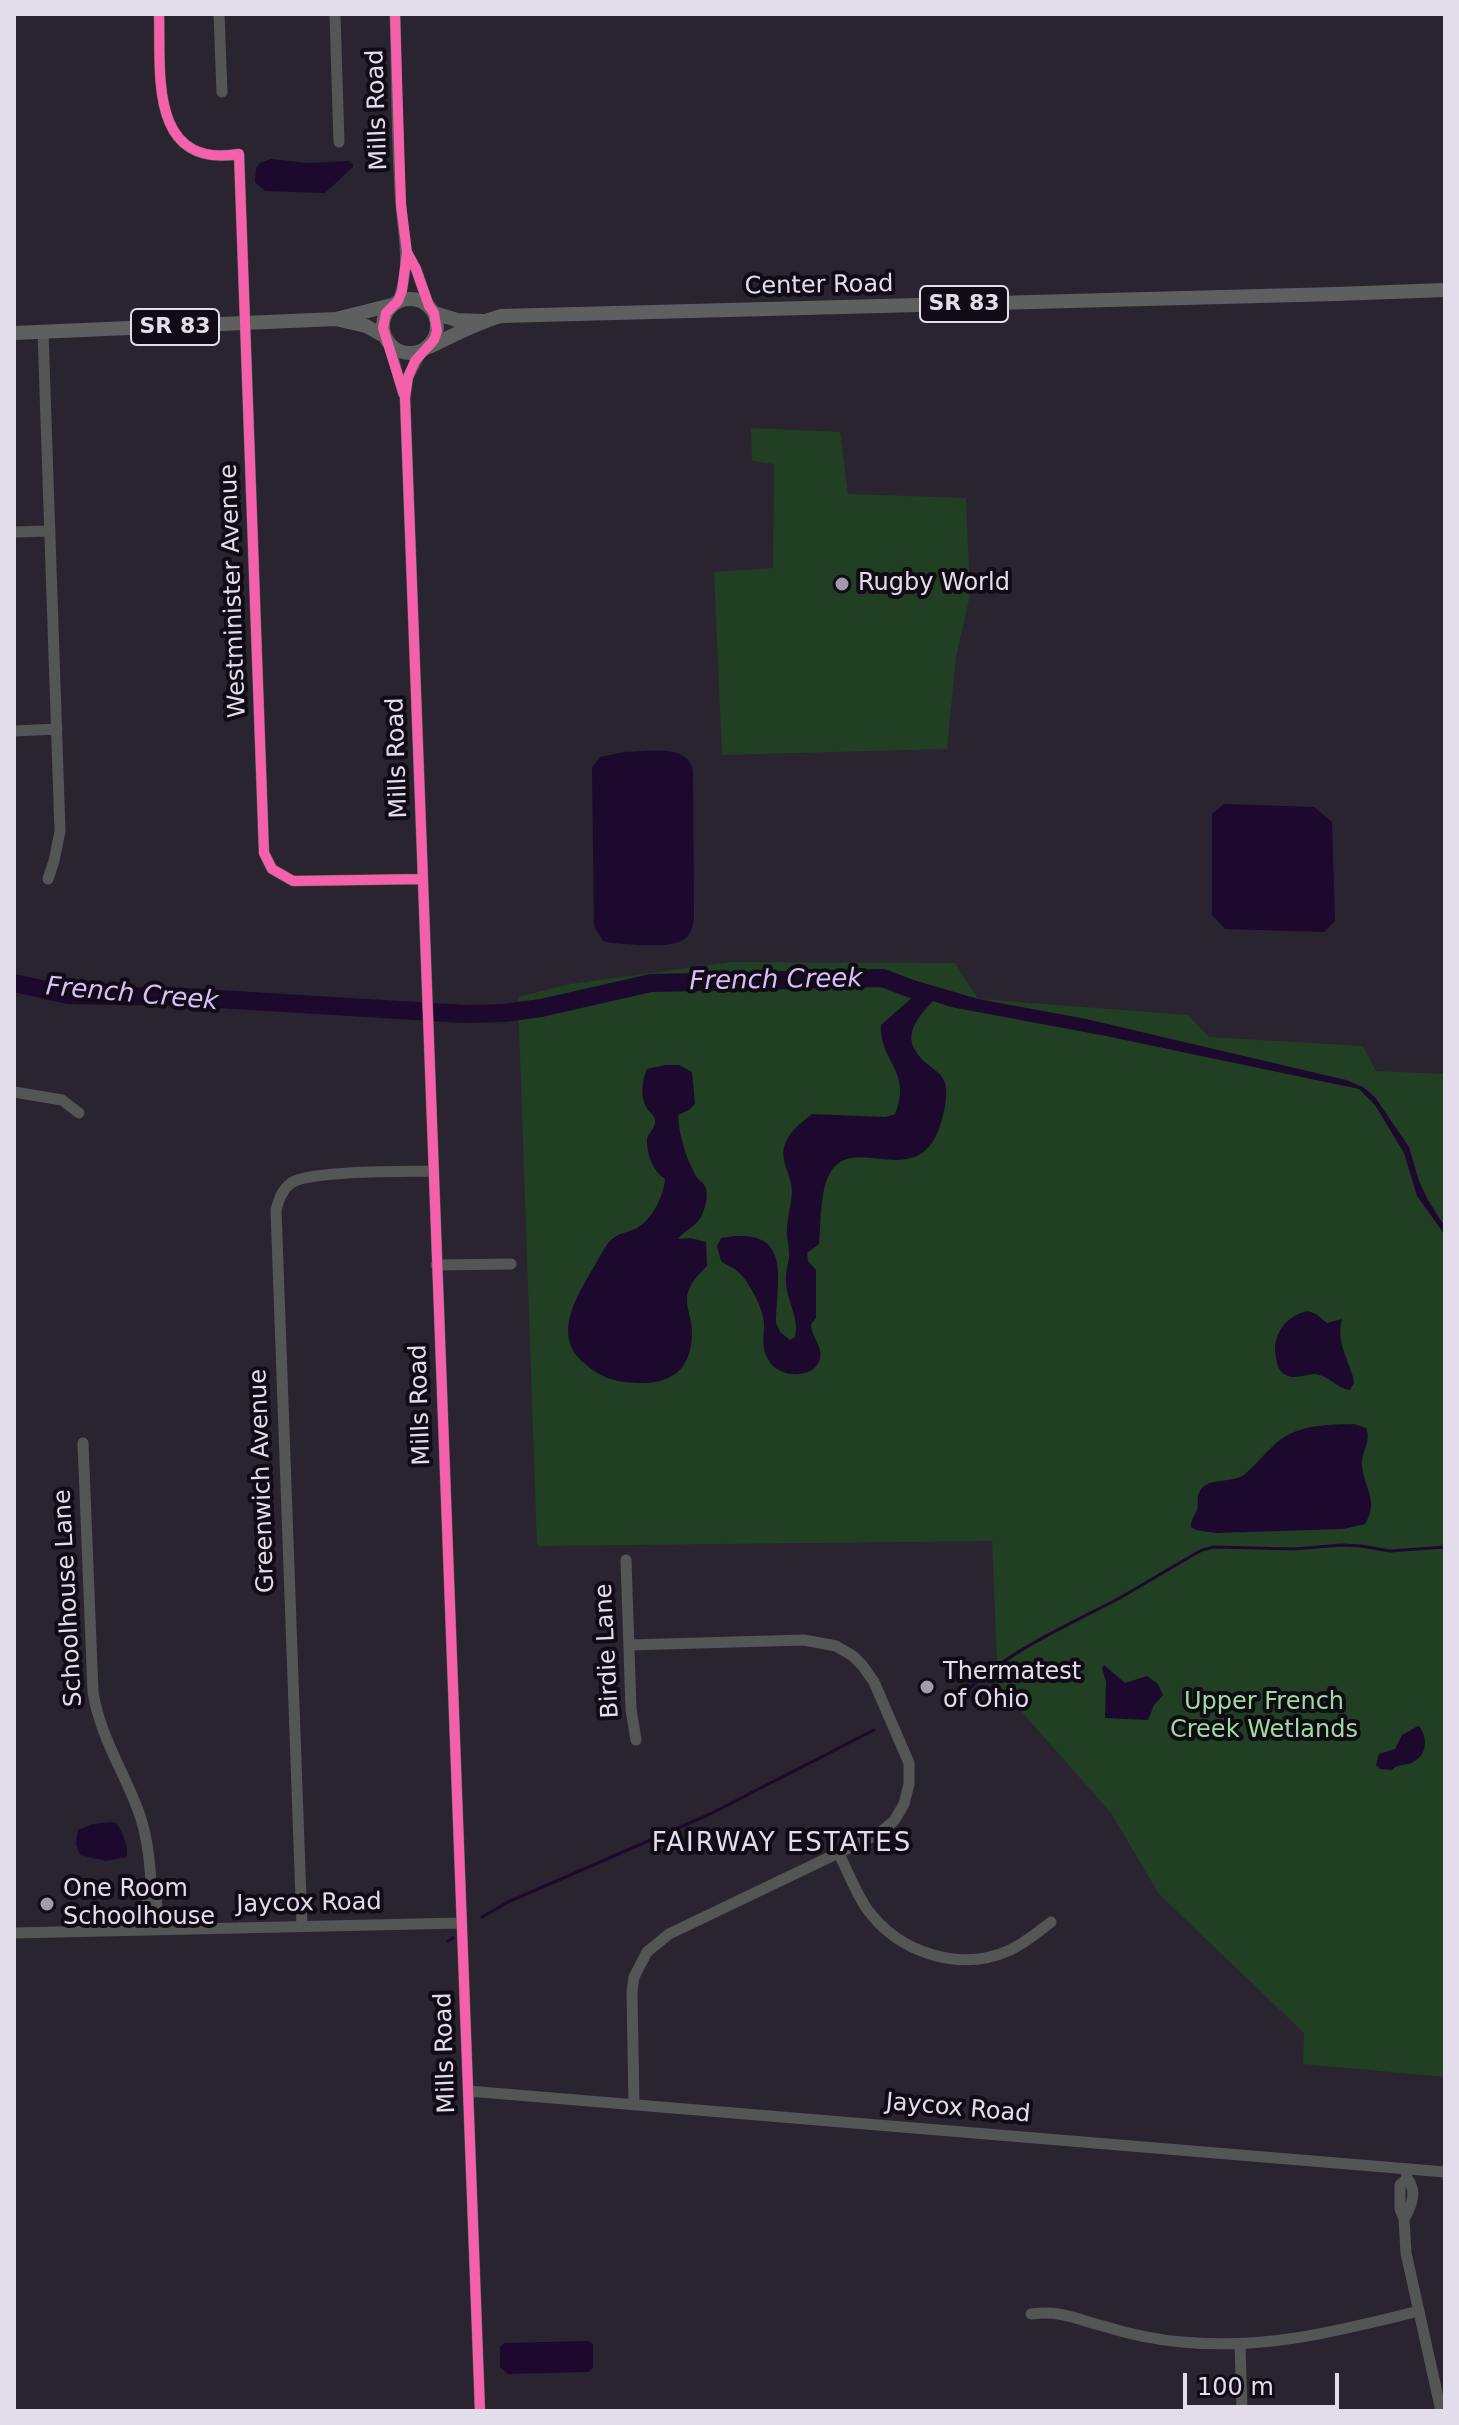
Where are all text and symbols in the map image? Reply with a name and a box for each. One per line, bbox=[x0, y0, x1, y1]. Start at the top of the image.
street label: Mills Road bbox=[361, 49, 395, 171]
street label: Center Road bbox=[744, 270, 894, 302]
road number: SR 83 bbox=[920, 286, 1008, 322]
road number: SR 83 bbox=[131, 309, 219, 345]
street label: Westminister Avenue bbox=[215, 463, 253, 719]
place label: Rugby World bbox=[858, 570, 1010, 598]
marker: Rugby World bbox=[833, 575, 851, 593]
street label: Mills Road bbox=[381, 697, 415, 819]
water label: French Creek bbox=[689, 964, 863, 998]
water label: French Creek bbox=[44, 972, 220, 1018]
street label: Mills Road bbox=[404, 1344, 438, 1466]
street label: Greenwich Avenue bbox=[245, 1368, 281, 1594]
street label: Schoolhouse Lane bbox=[49, 1489, 89, 1707]
street label: Birdie Lane bbox=[590, 1583, 626, 1719]
place label: Thermatest of Ohio bbox=[943, 1659, 1081, 1715]
marker: Thermatest of Ohio bbox=[918, 1678, 936, 1696]
park label: Upper French Creek Wetlands bbox=[1170, 1689, 1358, 1745]
district label: FAIRWAY ESTATES bbox=[652, 1828, 912, 1860]
place label: One Room Schoolhouse bbox=[63, 1876, 215, 1932]
street label: Jaycox Road bbox=[236, 1888, 382, 1920]
marker: One Room Schoolhouse bbox=[38, 1895, 56, 1913]
street label: Mills Road bbox=[429, 1992, 463, 2114]
street label: Jaycox Road bbox=[884, 2088, 1032, 2130]
scale bar bbox=[1187, 2357, 1343, 2407]
text: 100 m bbox=[1197, 2373, 1274, 2401]

